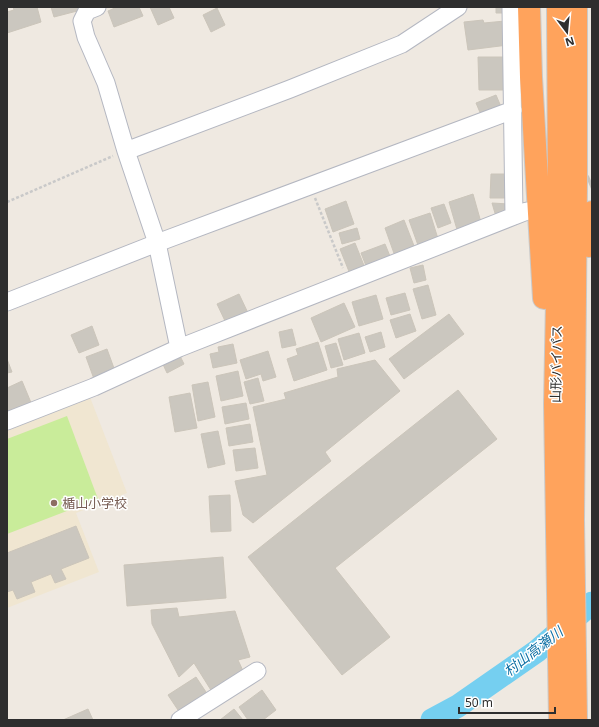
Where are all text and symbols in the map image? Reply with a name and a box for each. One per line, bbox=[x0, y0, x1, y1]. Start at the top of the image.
north arrow bbox=[547, 12, 587, 52]
text: N bbox=[564, 34, 576, 51]
street label: 山形バイパス bbox=[546, 325, 566, 403]
place label: 楯山小学校 bbox=[62, 494, 127, 512]
marker: 楯山小学校 bbox=[49, 498, 59, 508]
water label: 村山高瀬川 bbox=[500, 621, 568, 680]
scale bar bbox=[459, 689, 555, 715]
text: 50 m bbox=[465, 694, 493, 711]

